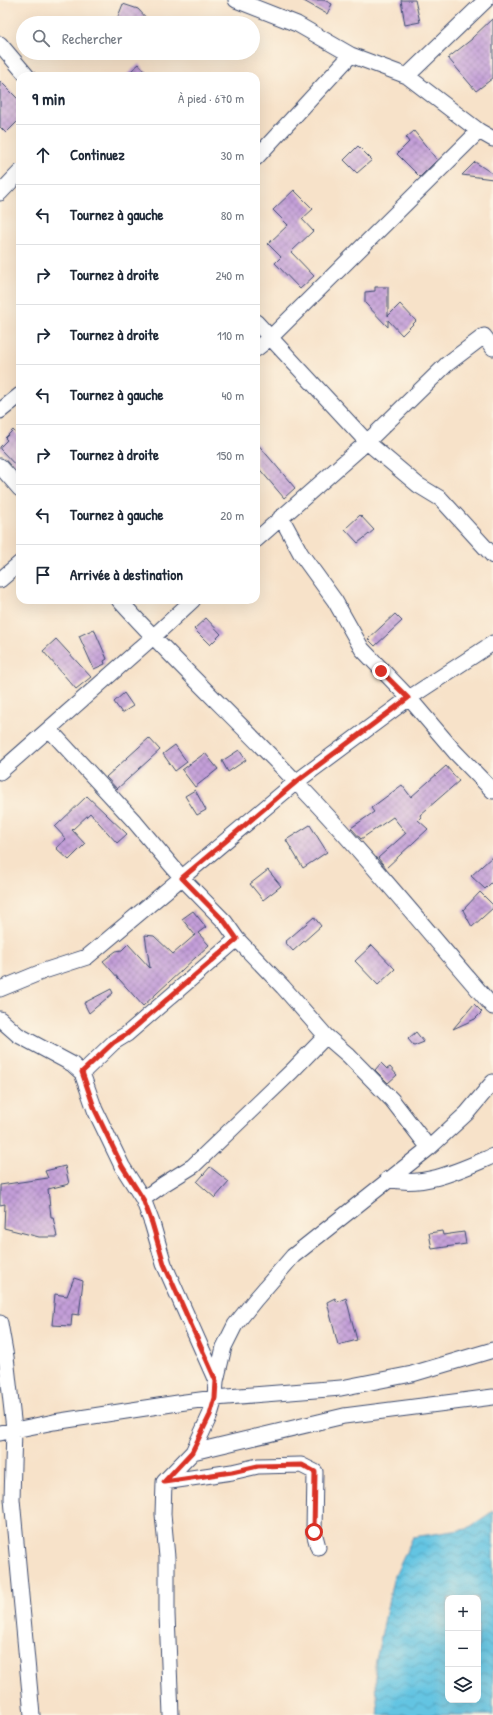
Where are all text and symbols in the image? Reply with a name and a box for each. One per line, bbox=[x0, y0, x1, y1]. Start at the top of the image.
search box bbox=[16, 16, 260, 60]
icon: search bbox=[30, 27, 52, 49]
text: Rechercher bbox=[62, 28, 123, 49]
text: 9 min bbox=[32, 87, 65, 110]
text: À pied · 670 m bbox=[178, 89, 244, 107]
icon: ahead bbox=[32, 144, 54, 166]
text: Continuez bbox=[70, 144, 125, 165]
text: 30 m bbox=[221, 146, 244, 164]
icon: left bbox=[32, 204, 54, 226]
text: Tournez à gauche bbox=[70, 204, 163, 225]
text: 80 m bbox=[221, 206, 244, 224]
icon: right bbox=[32, 264, 54, 286]
text: Tournez à droite bbox=[70, 264, 159, 285]
text: 240 m bbox=[215, 266, 244, 284]
icon: right bbox=[32, 324, 54, 346]
text: Tournez à droite bbox=[70, 324, 159, 345]
text: 110 m bbox=[217, 326, 244, 344]
icon: left bbox=[32, 384, 54, 406]
text: Tournez à gauche bbox=[70, 384, 163, 405]
text: 40 m bbox=[221, 386, 244, 404]
icon: right bbox=[32, 444, 54, 466]
text: Tournez à droite bbox=[70, 444, 159, 465]
text: 150 m bbox=[216, 446, 244, 464]
icon: left bbox=[32, 504, 54, 526]
text: Tournez à gauche bbox=[70, 504, 163, 525]
text: 20 m bbox=[220, 506, 244, 524]
icon: arrive bbox=[32, 564, 54, 586]
text: Arrivée à destination bbox=[70, 564, 183, 585]
route end bbox=[372, 662, 390, 680]
route start bbox=[305, 1523, 323, 1541]
map controls bbox=[445, 1595, 481, 1703]
button: + bbox=[445, 1595, 481, 1631]
button: − bbox=[445, 1631, 481, 1667]
button: layers bbox=[445, 1667, 481, 1703]

